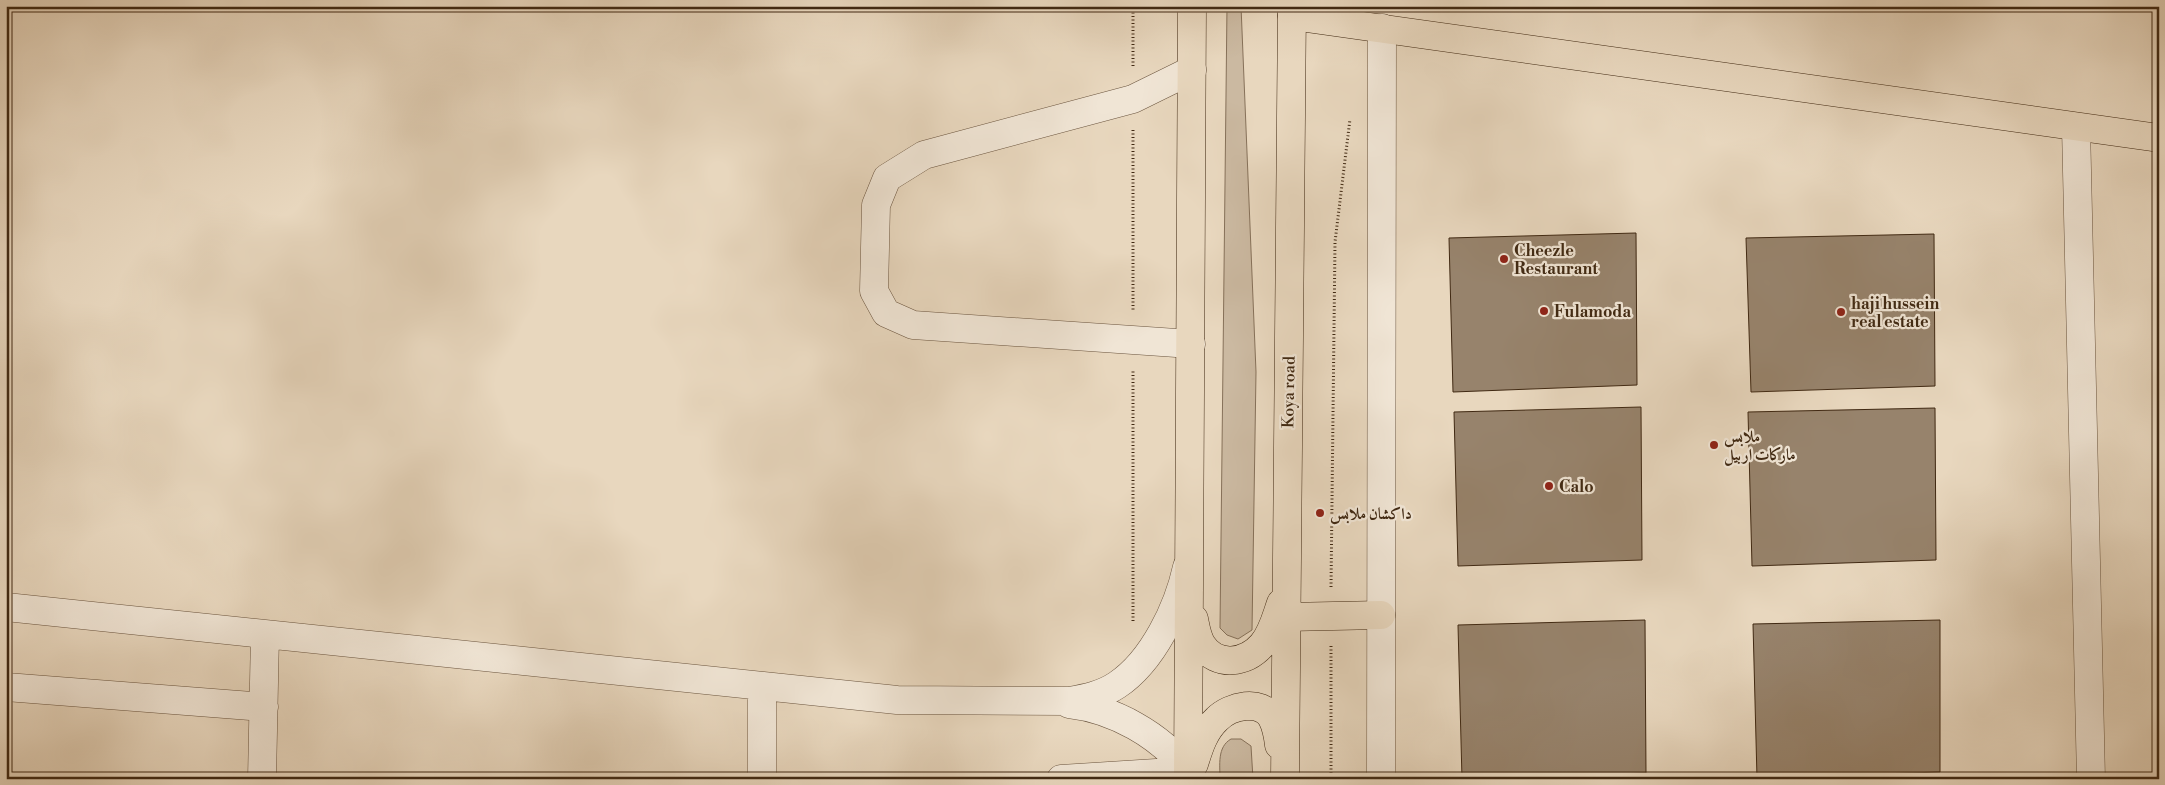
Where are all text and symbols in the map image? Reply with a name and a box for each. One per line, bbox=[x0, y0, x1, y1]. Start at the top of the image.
place label: Cheezle Restaurant bbox=[1514, 241, 1598, 279]
marker: Cheezle Restaurant bbox=[1498, 253, 1510, 265]
place label: haji hussein real estate bbox=[1851, 294, 1939, 332]
place label: Fulamoda bbox=[1554, 302, 1631, 322]
marker: Fulamoda bbox=[1538, 305, 1550, 317]
marker: haji hussein real estate bbox=[1835, 306, 1847, 318]
street label: Koya road bbox=[1278, 356, 1300, 428]
place label: ملابس ماركات اربيل bbox=[1724, 427, 1796, 466]
marker: ملابس ماركات اربيل bbox=[1708, 439, 1720, 451]
place label: Calo bbox=[1559, 477, 1594, 497]
marker: Calo bbox=[1543, 480, 1555, 492]
place label: داكشان ملابس bbox=[1330, 504, 1412, 525]
marker: داكشان ملابس bbox=[1314, 507, 1326, 519]

